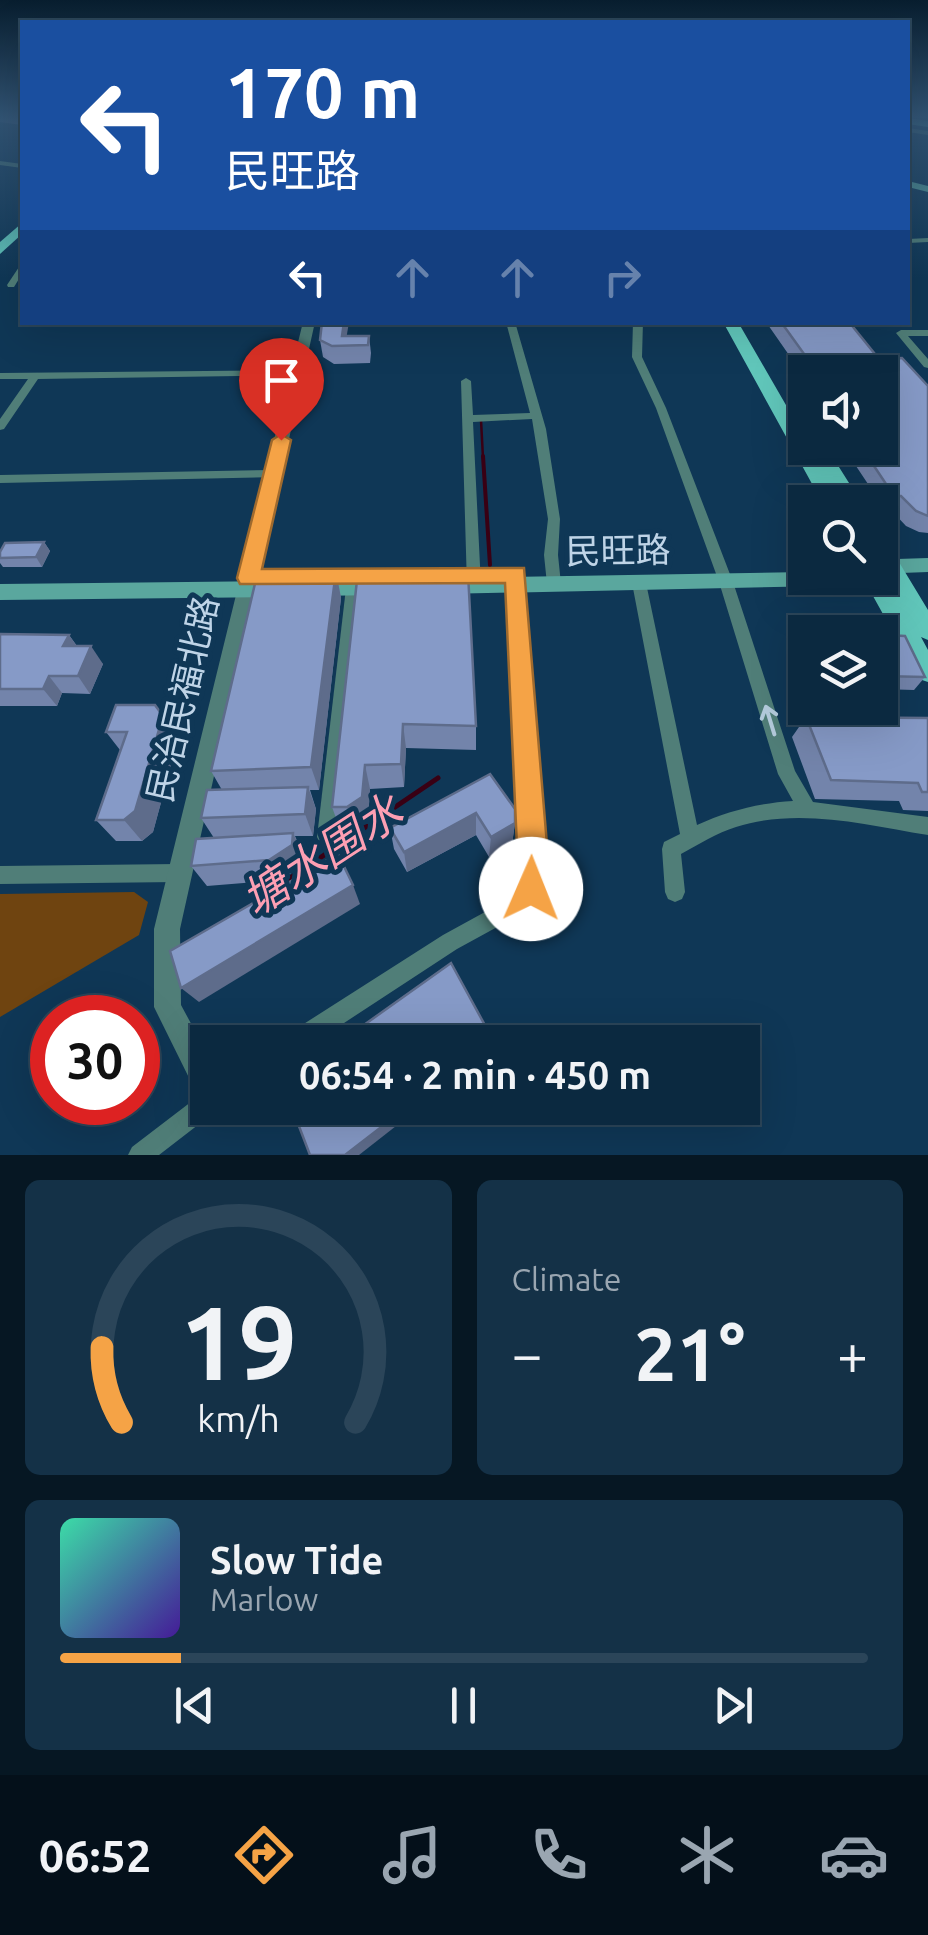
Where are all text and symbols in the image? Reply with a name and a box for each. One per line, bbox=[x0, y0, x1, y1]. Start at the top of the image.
text: 170 m bbox=[225, 53, 420, 131]
icon: left bbox=[60, 60, 190, 190]
text: 民旺路 bbox=[225, 145, 360, 196]
icon: left bbox=[280, 250, 335, 305]
icon: ahead bbox=[385, 250, 440, 305]
icon: ahead bbox=[490, 250, 545, 305]
icon: right bbox=[595, 250, 650, 305]
pin bbox=[239, 338, 324, 441]
icon: arrive bbox=[254, 353, 309, 408]
map controls bbox=[788, 355, 898, 725]
button: sound bbox=[788, 355, 898, 465]
button: search bbox=[788, 485, 898, 595]
street label: 民旺路 bbox=[565, 529, 671, 571]
street label: 民治民福北路 bbox=[139, 592, 225, 806]
button: layers bbox=[788, 615, 898, 725]
one-way arrow bbox=[760, 705, 778, 737]
water label: 塘水围水 bbox=[232, 783, 413, 925]
position arrow bbox=[479, 837, 583, 941]
speed limit sign: 30 bbox=[30, 995, 160, 1125]
text: 06:54 · 2 min · 450 m bbox=[299, 1054, 651, 1096]
text: Climate bbox=[512, 1261, 622, 1297]
text: 19 bbox=[180, 1283, 297, 1400]
text: 21° bbox=[634, 1311, 745, 1395]
text: − bbox=[512, 1323, 543, 1384]
text: + bbox=[837, 1323, 868, 1384]
text: km/h bbox=[197, 1399, 280, 1439]
text: Slow Tide bbox=[210, 1539, 383, 1581]
text: Marlow bbox=[210, 1581, 318, 1617]
icon: previous bbox=[167, 1678, 222, 1733]
icon: pause bbox=[436, 1678, 491, 1733]
icon: next bbox=[706, 1678, 761, 1733]
icon: directions bbox=[229, 1820, 299, 1890]
icon: music bbox=[377, 1820, 447, 1890]
icon: phone bbox=[524, 1820, 594, 1890]
icon: climate bbox=[672, 1820, 742, 1890]
icon: car bbox=[819, 1820, 889, 1890]
text: 06:52 bbox=[39, 1830, 151, 1881]

